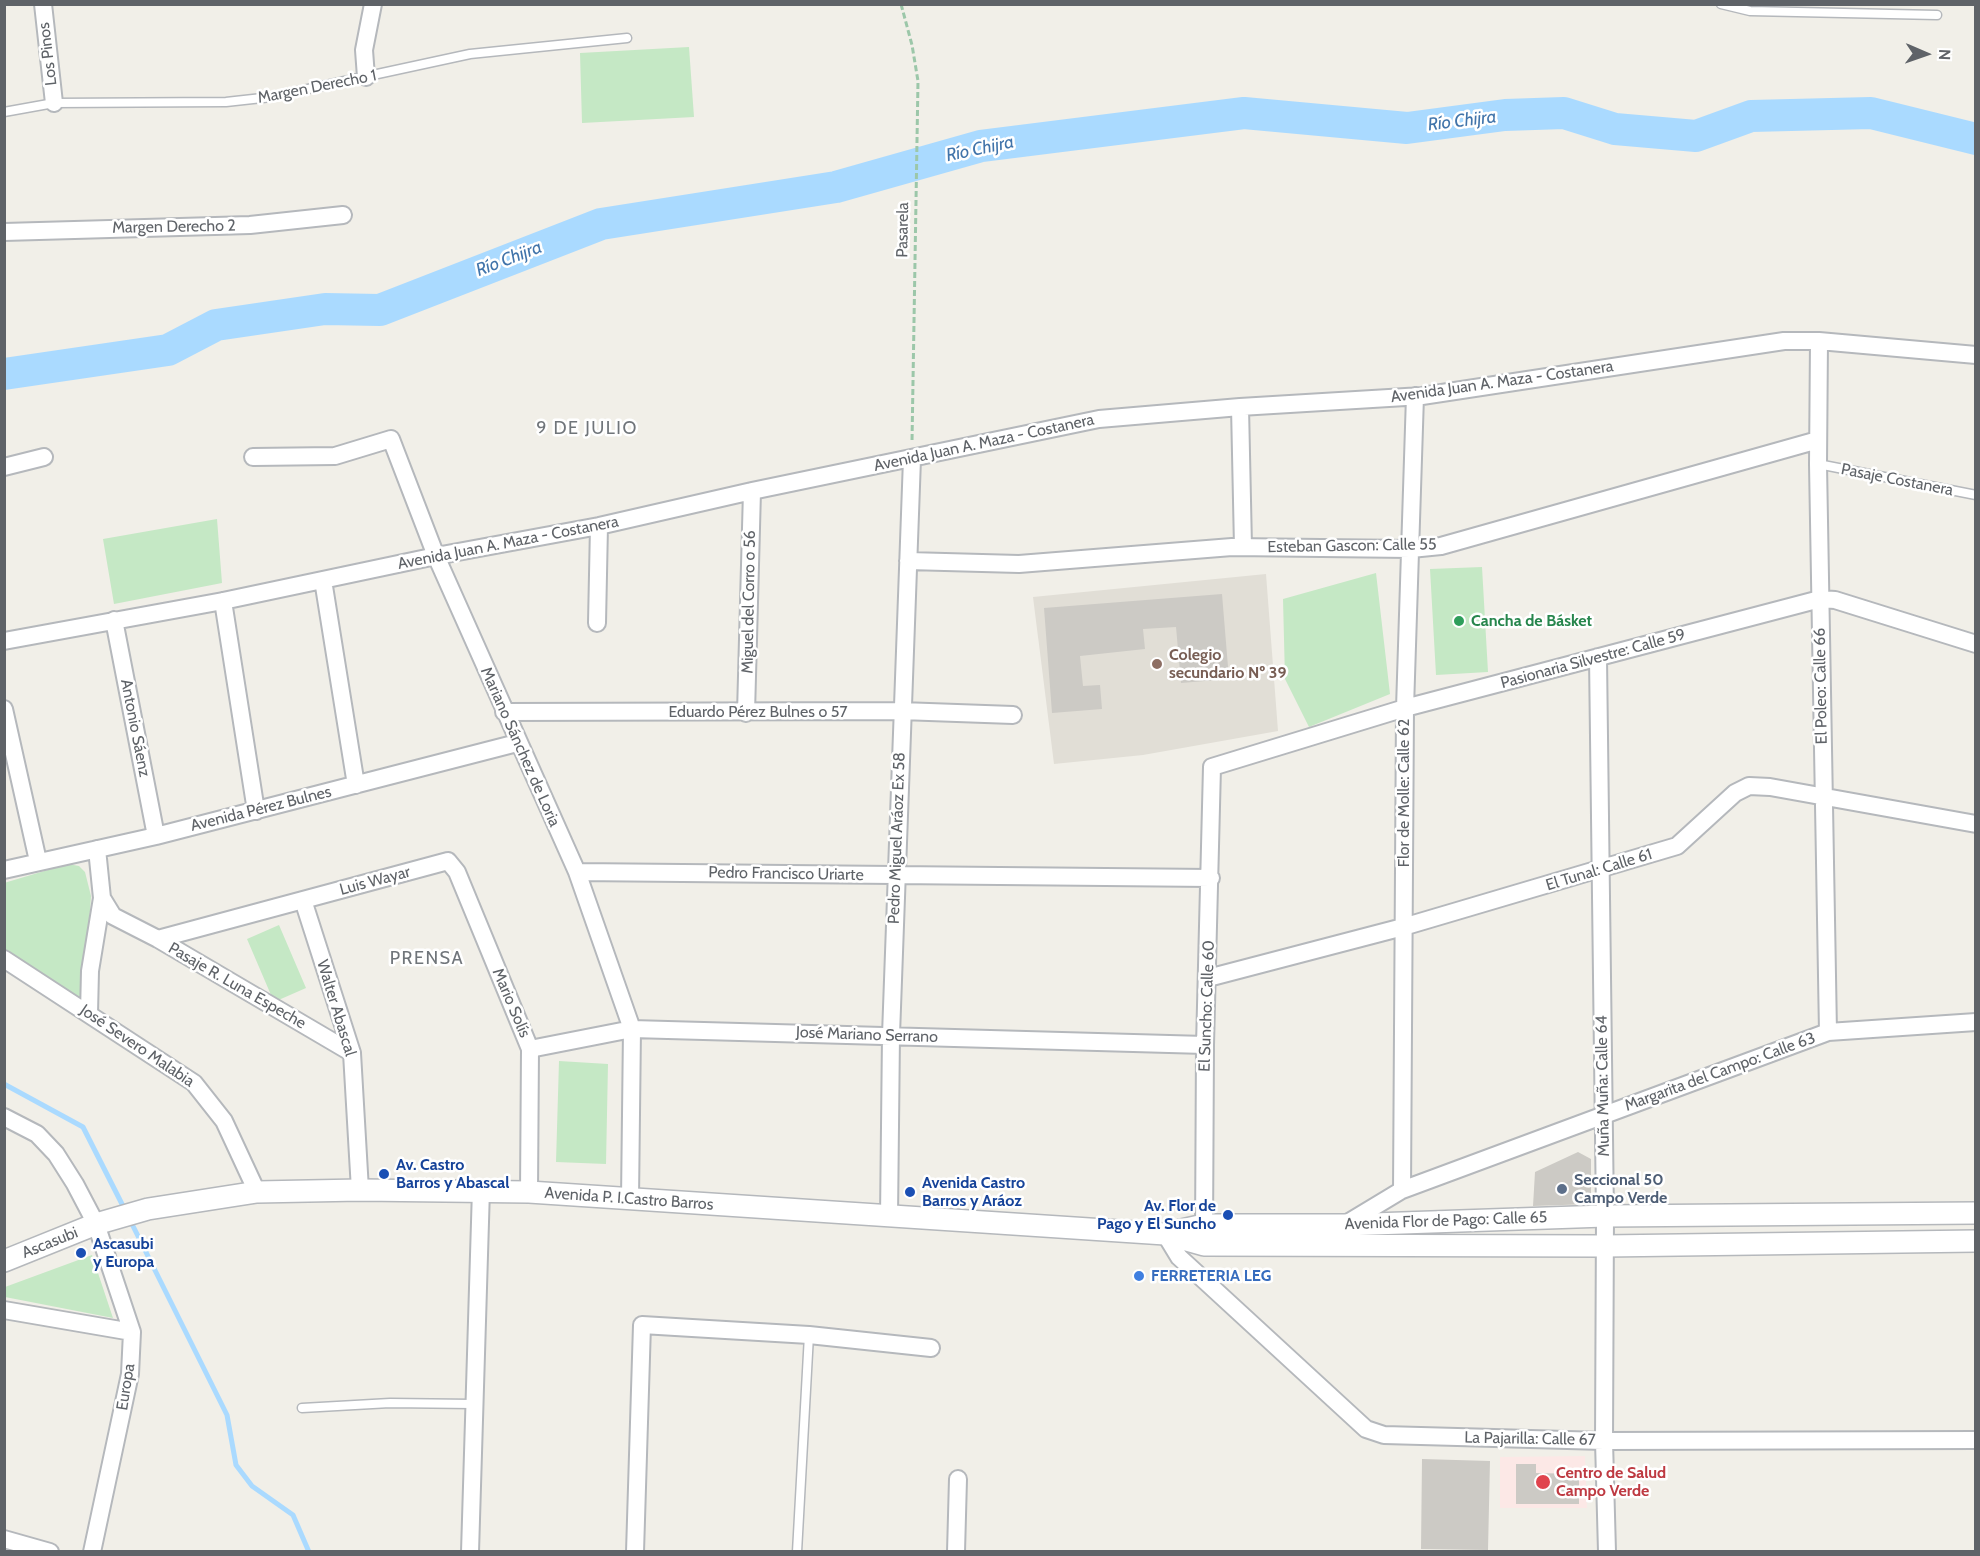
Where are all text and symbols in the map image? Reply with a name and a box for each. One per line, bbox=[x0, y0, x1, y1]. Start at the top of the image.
street label: Los Pinos bbox=[35, 21, 61, 87]
north arrow bbox=[1896, 24, 1956, 84]
text: N bbox=[1935, 49, 1954, 61]
street label: Margen Derecho 1 bbox=[256, 66, 378, 108]
water label: Río Chijra bbox=[1426, 106, 1498, 136]
water label: Río Chijra bbox=[944, 131, 1016, 167]
street label: Pasarela bbox=[893, 202, 913, 258]
street label: Margen Derecho 2 bbox=[112, 216, 236, 238]
water label: Río Chijra bbox=[473, 237, 545, 281]
street label: Avenida Juan A. Maza - Costanera bbox=[1389, 357, 1615, 407]
street label: Avenida Juan A. Maza - Costanera bbox=[872, 410, 1096, 476]
district label: 9 DE JULIO bbox=[536, 418, 638, 440]
street label: Pasaje Costanera bbox=[1839, 460, 1955, 500]
street label: Avenida Juan A. Maza - Costanera bbox=[396, 512, 620, 574]
street label: Miguel del Corro o 56 bbox=[738, 530, 760, 674]
street label: Esteban Gascon: Calle 55 bbox=[1267, 535, 1437, 557]
place label: Cancha de Básket bbox=[1471, 611, 1592, 631]
marker: Cancha de Básket bbox=[1452, 614, 1466, 628]
street label: Pasionaria Silvestre: Calle 59 bbox=[1498, 625, 1688, 693]
street label: El Poleo: Calle 66 bbox=[1810, 628, 1832, 744]
place label: Colegio secundario Nº 39 bbox=[1169, 645, 1286, 683]
marker: Colegio secundario Nº 39 bbox=[1150, 657, 1164, 671]
street label: Mariano Sánchez de Loria bbox=[476, 664, 564, 830]
street label: Antonio Sáenz bbox=[116, 677, 154, 779]
street label: Eduardo Pérez Bulnes o 57 bbox=[668, 702, 848, 722]
street label: Flor de Molle: Calle 62 bbox=[1394, 719, 1414, 867]
street label: Pedro Miguel Aráoz Ex 58 bbox=[884, 752, 910, 924]
street label: Avenida Pérez Bulnes bbox=[189, 782, 333, 836]
street label: El Tunal: Calle 61 bbox=[1544, 845, 1654, 895]
street label: Luis Wayar bbox=[338, 862, 412, 900]
street label: Pedro Francisco Uriarte bbox=[708, 863, 864, 885]
street label: Pasaje R. Luna Espeche bbox=[165, 939, 309, 1033]
street label: El Suncho: Calle 60 bbox=[1195, 940, 1219, 1072]
district label: PRENSA bbox=[390, 948, 464, 970]
street label: Walter Abascal bbox=[312, 957, 360, 1059]
street label: Mario Solís bbox=[488, 965, 534, 1041]
street label: José Severo Malabia bbox=[76, 1001, 198, 1091]
street label: Muña Muña: Calle 64 bbox=[1592, 1015, 1614, 1157]
street label: José Mariano Serrano bbox=[796, 1023, 938, 1047]
street label: Margarita del Campo: Calle 63 bbox=[1622, 1029, 1818, 1115]
place label: Av. Castro Barros y Abascal bbox=[396, 1155, 509, 1193]
marker: Av. Castro Barros y Abascal bbox=[377, 1167, 391, 1181]
place label: Seccional 50 Campo Verde bbox=[1574, 1170, 1667, 1208]
place label: Avenida Castro Barros y Aráoz bbox=[922, 1173, 1025, 1211]
marker: Seccional 50 Campo Verde bbox=[1555, 1182, 1569, 1196]
street label: Avenida P. I.Castro Barros bbox=[544, 1184, 714, 1214]
marker: Avenida Castro Barros y Aráoz bbox=[903, 1185, 917, 1199]
place label: Av. Flor de Pago y El Suncho bbox=[1097, 1196, 1216, 1234]
marker: Av. Flor de Pago y El Suncho bbox=[1221, 1208, 1235, 1222]
street label: Avenida Flor de Pago: Calle 65 bbox=[1344, 1208, 1548, 1234]
street label: Ascasubi bbox=[19, 1223, 81, 1263]
place label: Ascasubi y Europa bbox=[93, 1234, 154, 1272]
marker: Ascasubi y Europa bbox=[74, 1246, 88, 1260]
place label: FERRETERIA LEG bbox=[1151, 1266, 1271, 1286]
marker: FERRETERIA LEG bbox=[1132, 1269, 1146, 1283]
street label: Europa bbox=[113, 1362, 139, 1412]
street label: La Pajarilla: Calle 67 bbox=[1464, 1428, 1596, 1450]
place label: Centro de Salud Campo Verde bbox=[1556, 1463, 1666, 1501]
marker: Centro de Salud Campo Verde bbox=[1534, 1473, 1552, 1491]

